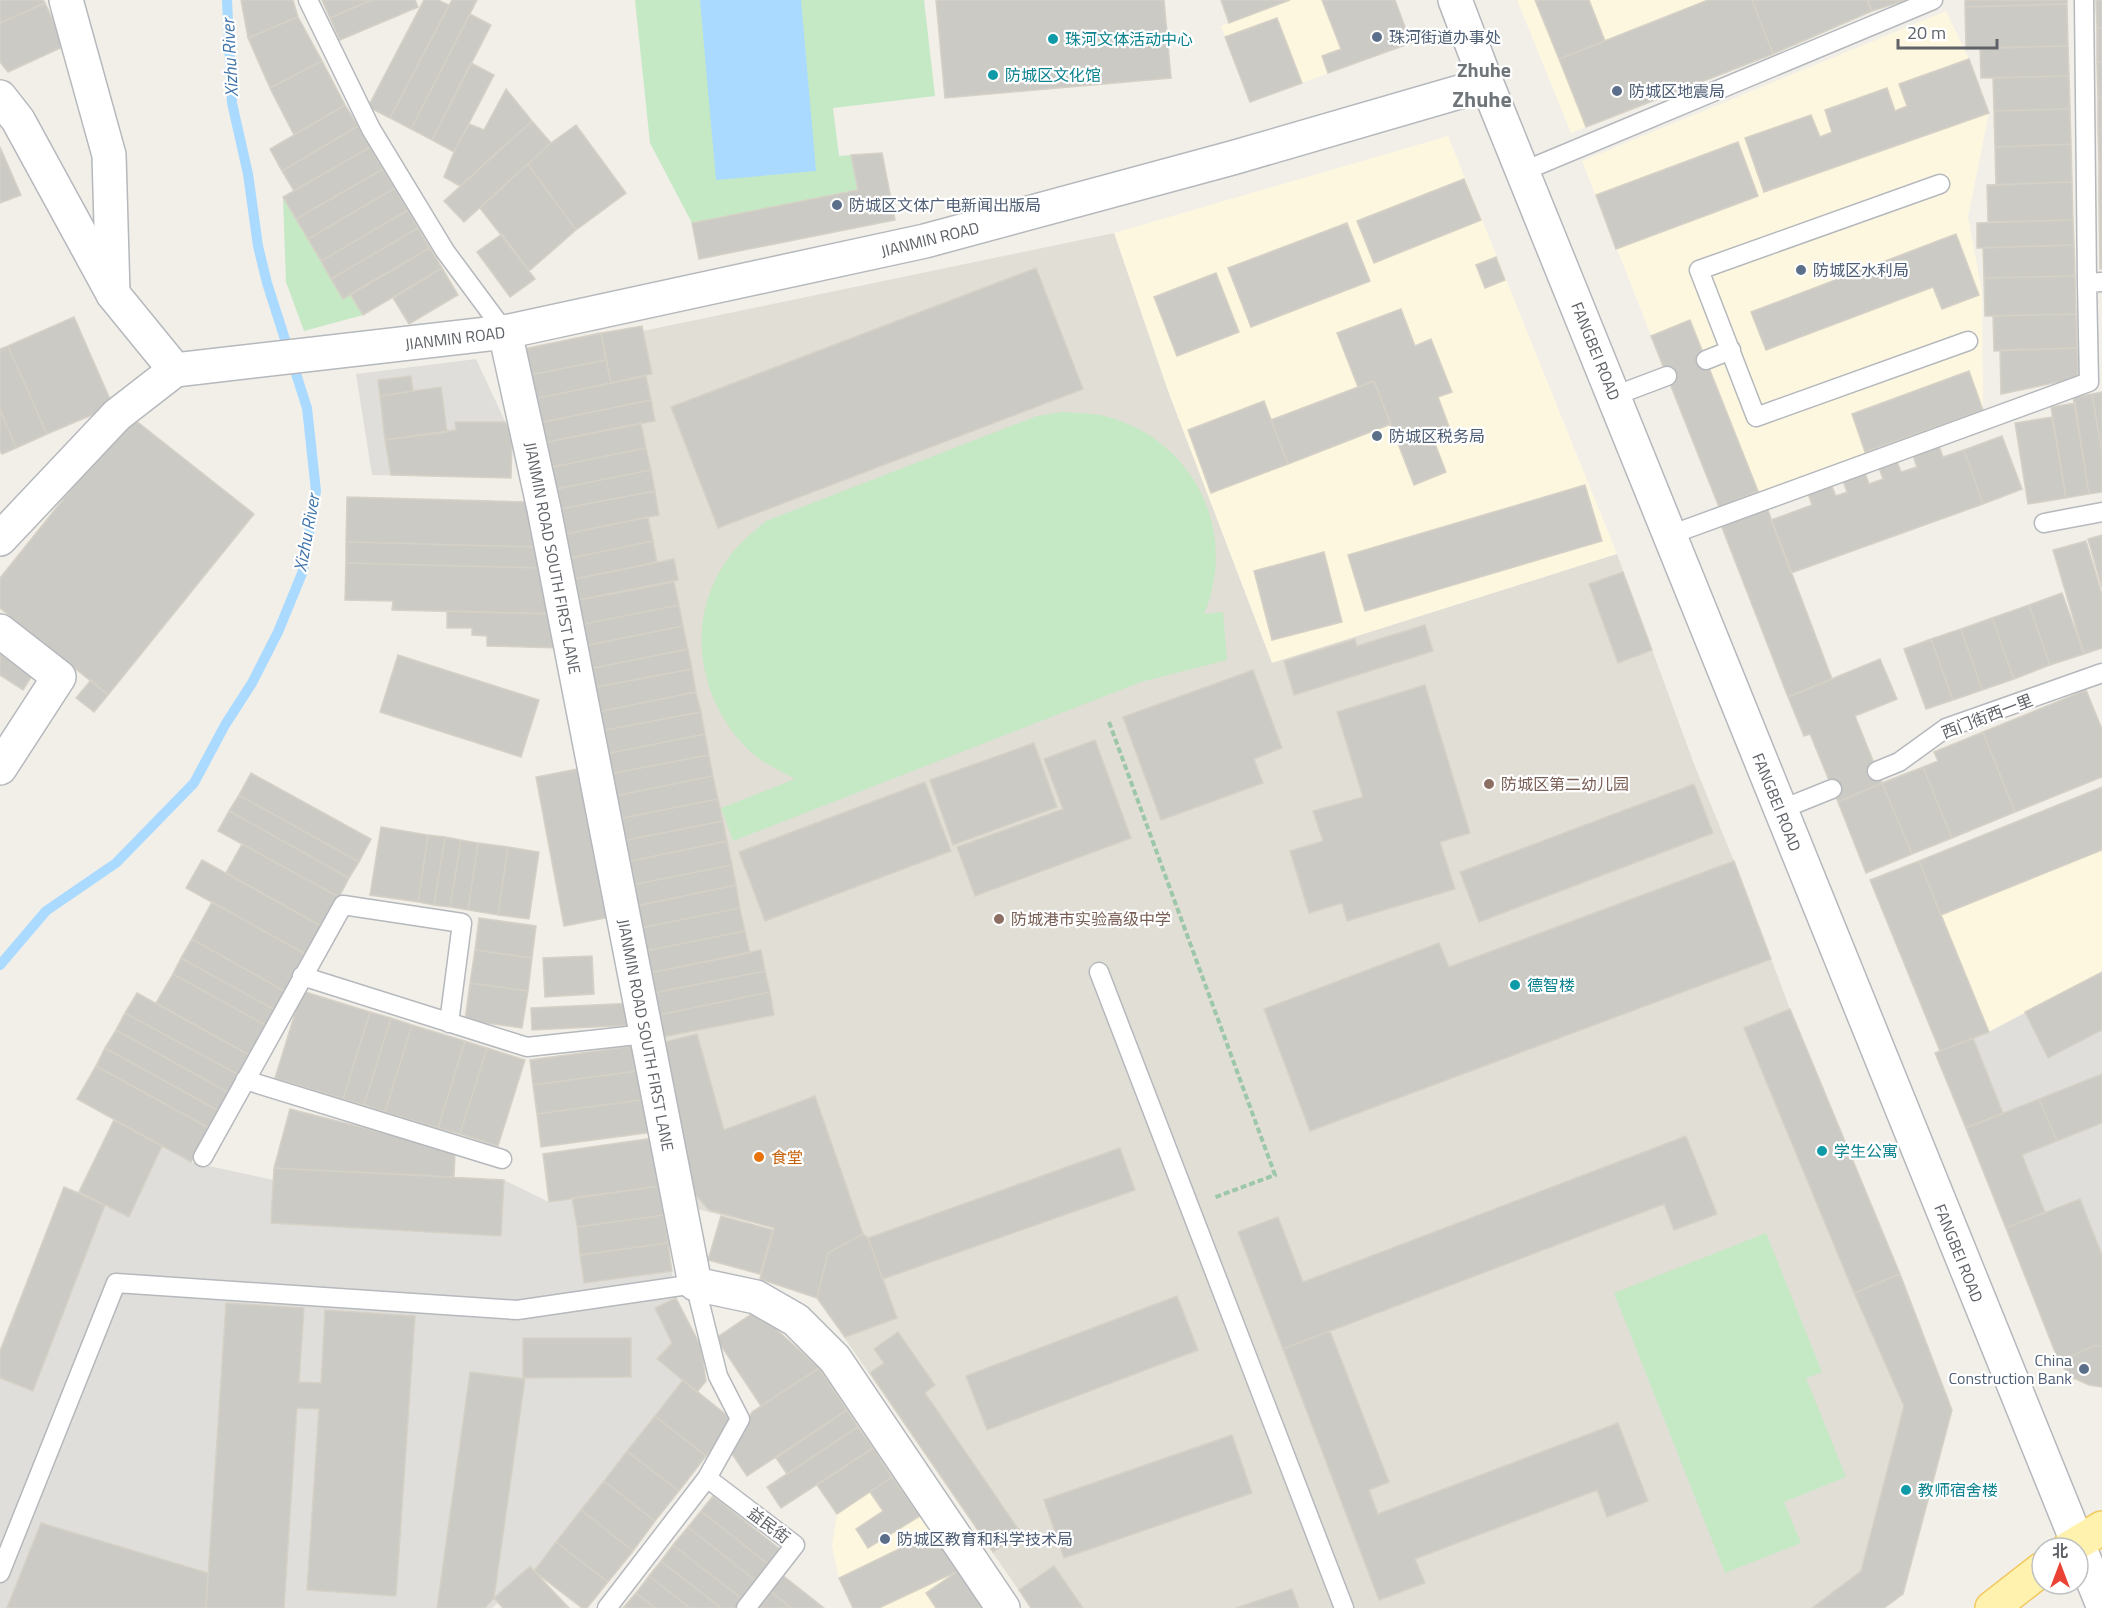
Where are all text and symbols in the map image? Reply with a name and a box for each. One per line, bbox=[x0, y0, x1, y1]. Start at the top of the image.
scale bar bbox=[1898, 12, 1997, 50]
water label: Xizhu River bbox=[214, 16, 245, 98]
text: 20 m bbox=[1907, 19, 1946, 46]
place label: 珠河街道办事处 bbox=[1389, 25, 1501, 49]
place label: 珠河文体活动中心 bbox=[1065, 27, 1193, 51]
marker: 珠河街道办事处 bbox=[1370, 30, 1384, 44]
marker: 珠河文体活动中心 bbox=[1046, 32, 1060, 46]
district label: Zhuhe bbox=[1457, 54, 1511, 85]
place label: 防城区文化馆 bbox=[1005, 63, 1101, 87]
marker: 防城区文化馆 bbox=[986, 68, 1000, 82]
place label: 防城区地震局 bbox=[1629, 79, 1725, 103]
district label: Zhuhe bbox=[1452, 82, 1512, 116]
marker: 防城区地震局 bbox=[1610, 84, 1624, 98]
place label: 防城区文体广电新闻出版局 bbox=[849, 193, 1041, 217]
marker: 防城区文体广电新闻出版局 bbox=[830, 198, 844, 212]
street label: JIANMIN ROAD bbox=[878, 215, 982, 263]
place label: 防城区水利局 bbox=[1813, 258, 1909, 282]
marker: 防城区水利局 bbox=[1794, 263, 1808, 277]
street label: FANGBEI ROAD bbox=[1565, 298, 1627, 404]
street label: JIANMIN ROAD bbox=[404, 320, 506, 356]
place label: 防城区税务局 bbox=[1389, 424, 1485, 448]
marker: 防城区税务局 bbox=[1370, 429, 1384, 443]
street label: JIANMIN ROAD SOUTH FIRST LANE bbox=[519, 440, 587, 676]
water label: Xizhu River bbox=[286, 490, 327, 574]
street label: 西门街西一里 bbox=[1938, 688, 2036, 744]
street label: FANGBEI ROAD bbox=[1746, 749, 1808, 855]
place label: 防城区第二幼儿园 bbox=[1501, 772, 1629, 796]
marker: 防城区第二幼儿园 bbox=[1482, 777, 1496, 791]
place label: 防城港市实验高级中学 bbox=[1011, 907, 1171, 931]
marker: 防城港市实验高级中学 bbox=[992, 912, 1006, 926]
street label: JIANMIN ROAD SOUTH FIRST LANE bbox=[612, 917, 680, 1153]
place label: 德智楼 bbox=[1527, 973, 1575, 997]
marker: 德智楼 bbox=[1508, 978, 1522, 992]
place label: 学生公寓 bbox=[1834, 1139, 1898, 1163]
marker: 学生公寓 bbox=[1815, 1144, 1829, 1158]
place label: 食堂 bbox=[771, 1145, 803, 1169]
marker: 食堂 bbox=[752, 1150, 766, 1164]
street label: FANGBEI ROAD bbox=[1928, 1200, 1990, 1306]
place label: China Construction Bank bbox=[1949, 1348, 2072, 1390]
marker: China Construction Bank bbox=[2077, 1362, 2091, 1376]
place label: 教师宿舍楼 bbox=[1918, 1478, 1998, 1502]
marker: 教师宿舍楼 bbox=[1899, 1483, 1913, 1497]
street label: 益民街 bbox=[743, 1501, 795, 1549]
place label: 防城区教育和科学技术局 bbox=[897, 1527, 1073, 1551]
marker: 防城区教育和科学技术局 bbox=[878, 1532, 892, 1546]
north arrow bbox=[2030, 1536, 2090, 1596]
text: 北 bbox=[2052, 1539, 2068, 1563]

